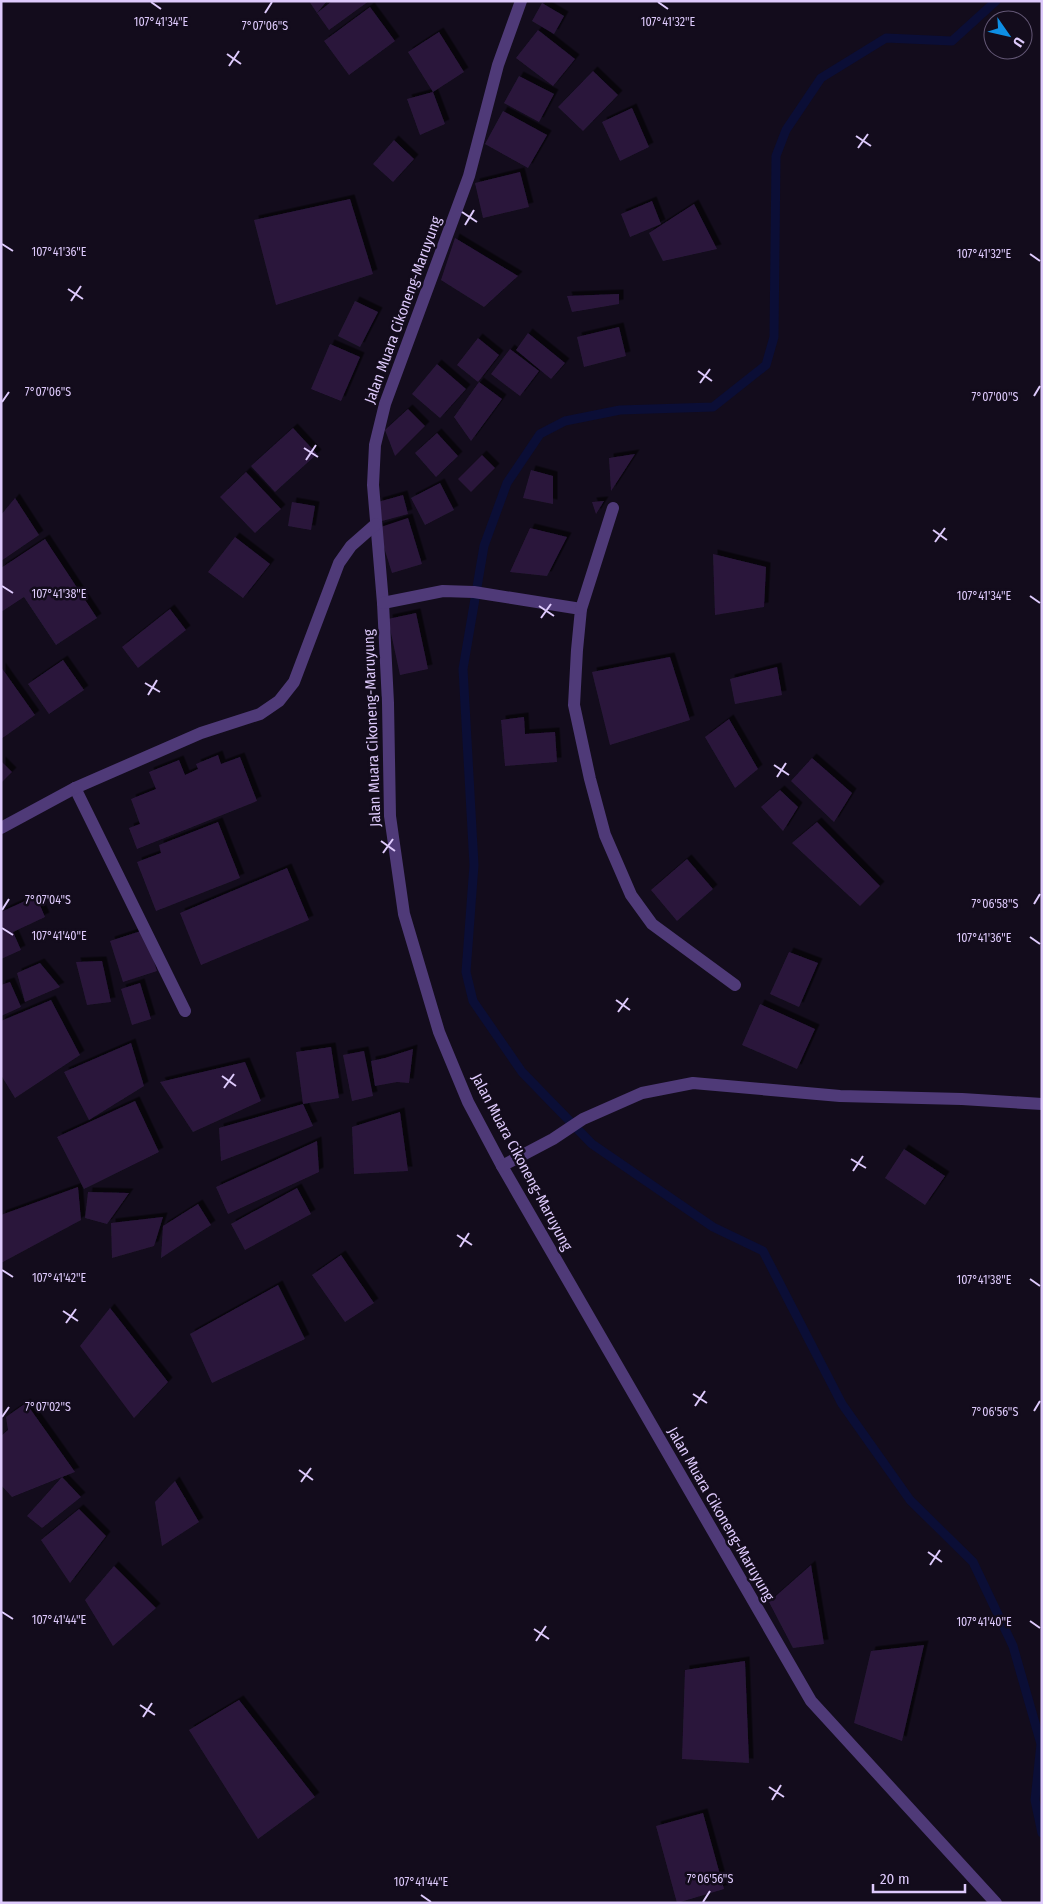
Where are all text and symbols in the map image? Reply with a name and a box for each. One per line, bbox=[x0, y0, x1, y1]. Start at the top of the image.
north arrow bbox=[983, 10, 1033, 60]
text: 107°41'34"E bbox=[134, 15, 189, 29]
text: 107°41'32"E bbox=[641, 15, 696, 29]
text: 7°07'06"S bbox=[242, 19, 288, 33]
text: U bbox=[1009, 34, 1028, 50]
street label: Jalan Muara Cikoneng-Maruyung bbox=[361, 214, 445, 406]
text: 107°41'36"E bbox=[32, 245, 87, 259]
text: 107°41'32"E bbox=[957, 247, 1012, 261]
text: 7°07'06"S bbox=[25, 385, 71, 399]
text: 7°07'00"S bbox=[972, 390, 1018, 404]
text: 107°41'38"E bbox=[32, 587, 87, 601]
text: 107°41'34"E bbox=[957, 589, 1012, 603]
street label: Jalan Muara Cikoneng-Maruyung bbox=[360, 629, 384, 827]
text: 7°07'04"S bbox=[25, 893, 71, 907]
text: 7°06'58"S bbox=[972, 897, 1018, 911]
text: 107°41'40"E bbox=[31, 929, 87, 943]
text: 107°41'36"E bbox=[957, 931, 1012, 945]
street label: Jalan Muara Cikoneng-Maruyung bbox=[468, 1070, 576, 1254]
text: 107°41'42"E bbox=[32, 1271, 86, 1285]
text: 107°41'38"E bbox=[957, 1273, 1012, 1287]
text: 7°07'02"S bbox=[25, 1400, 71, 1414]
text: 7°06'56"S bbox=[972, 1405, 1018, 1419]
street label: Jalan Muara Cikoneng-Maruyung bbox=[664, 1424, 778, 1604]
text: 107°41'44"E bbox=[32, 1613, 87, 1627]
text: 107°41'40"E bbox=[956, 1615, 1012, 1629]
scale bar bbox=[873, 1862, 966, 1894]
text: 20 m bbox=[880, 1870, 910, 1888]
text: 7°06'56"S bbox=[687, 1872, 733, 1886]
text: 107°41'44"E bbox=[394, 1875, 449, 1889]

